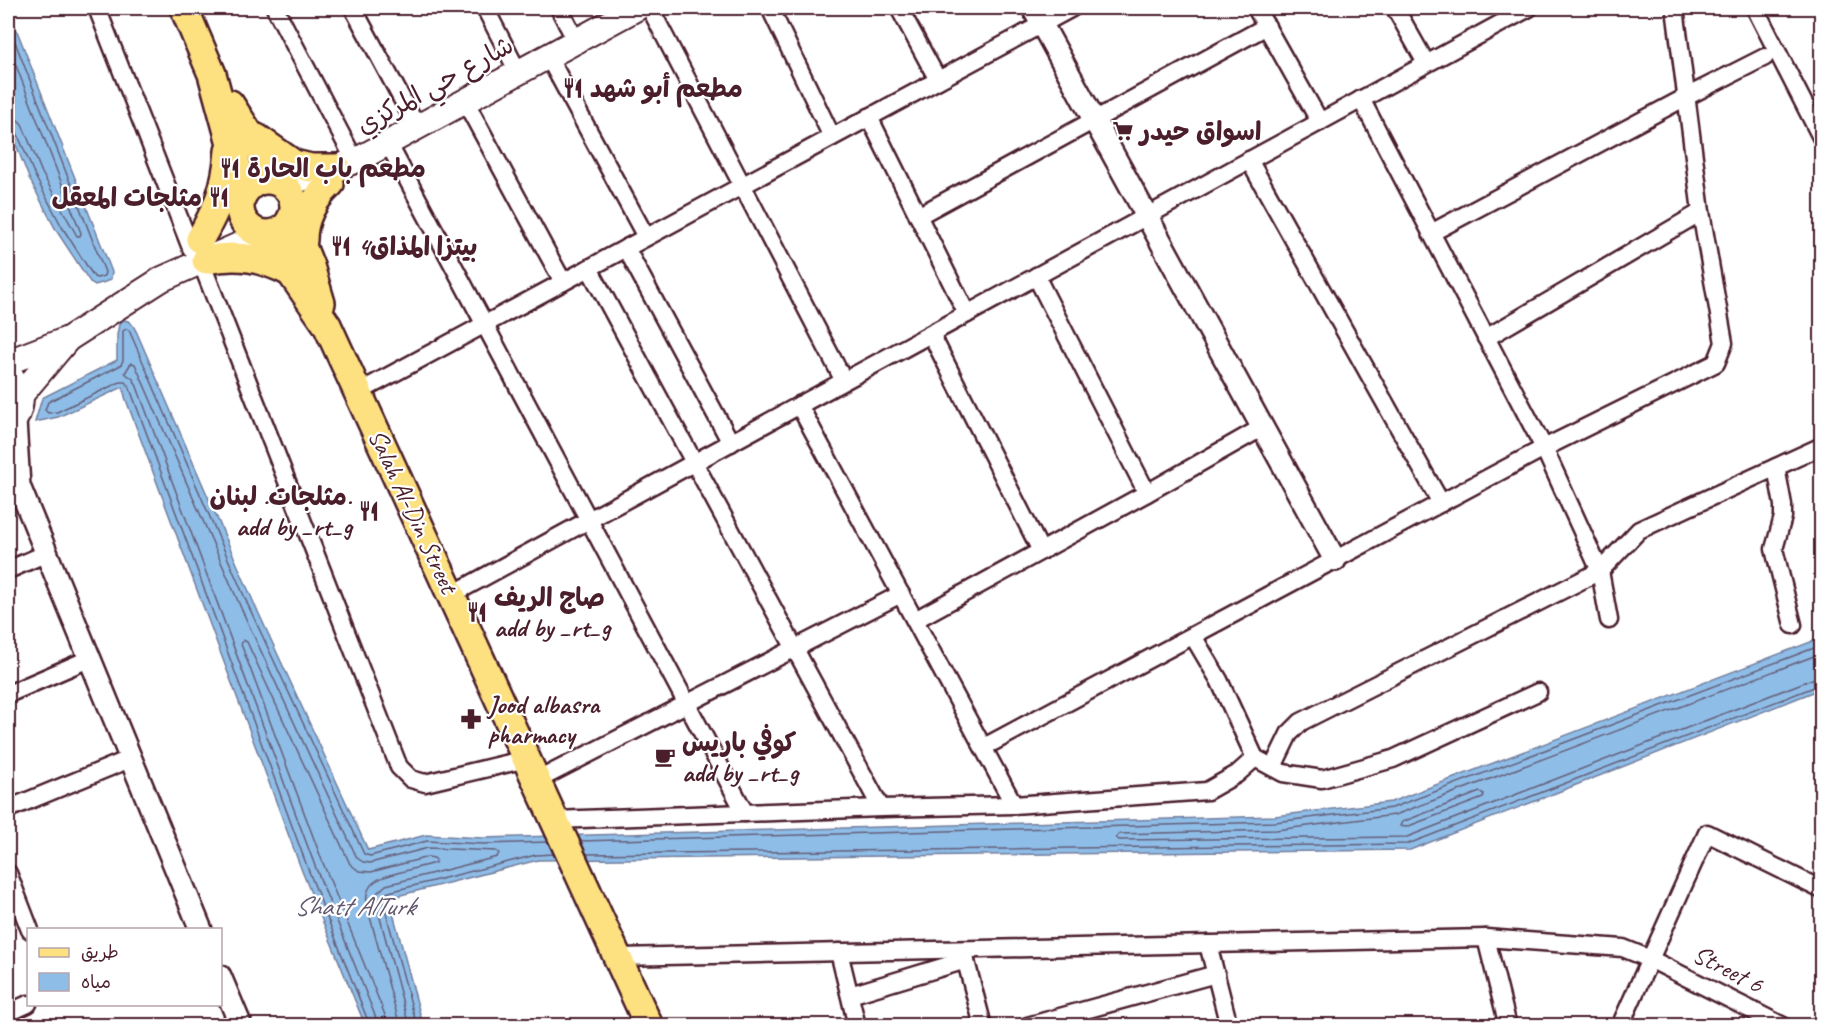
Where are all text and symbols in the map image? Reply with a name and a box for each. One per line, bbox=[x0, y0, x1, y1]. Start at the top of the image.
street label: شارع حي المركزي bbox=[351, 28, 522, 147]
place label: مطعم أبو شهد bbox=[590, 72, 743, 108]
restaurant icon: مطعم أبو شهد bbox=[561, 76, 585, 100]
place label: اسواق حيدر bbox=[1138, 115, 1262, 148]
supermarket icon: اسواق حيدر bbox=[1111, 119, 1135, 143]
place label: مطعم باب الحارة bbox=[247, 152, 426, 188]
restaurant icon: مطعم باب الحارة bbox=[218, 156, 242, 180]
place label: مثلجات المعقل bbox=[52, 181, 202, 214]
restaurant icon: مثلجات المعقل bbox=[207, 185, 231, 209]
place label: بيتزا المذاق4 bbox=[358, 230, 478, 263]
restaurant icon: بيتزا المذاق4 bbox=[329, 234, 353, 258]
street label: Salah Al-Din Street bbox=[361, 424, 466, 600]
place label: مثلجات. لبنان. add by _rt_g bbox=[209, 480, 355, 543]
restaurant icon: مثلجات. لبنان. add by _rt_g bbox=[357, 499, 381, 523]
place label: صاج الريف add by _rt_g bbox=[494, 581, 613, 644]
restaurant icon: صاج الريف add by _rt_g bbox=[465, 600, 489, 624]
place label: Jood albasra pharmacy bbox=[486, 688, 602, 751]
pharmacy icon: Jood albasra pharmacy bbox=[459, 707, 483, 731]
place label: كوفي باريس add by _rt_g bbox=[682, 723, 801, 789]
cafe icon: كوفي باريس add by _rt_g bbox=[653, 745, 677, 769]
water label: Shatt AlTurk bbox=[294, 889, 419, 923]
legend bbox=[27, 928, 222, 1006]
street label: Street 6 bbox=[1687, 937, 1770, 1001]
text: طريق bbox=[81, 941, 119, 963]
text: مياه bbox=[81, 971, 111, 993]

